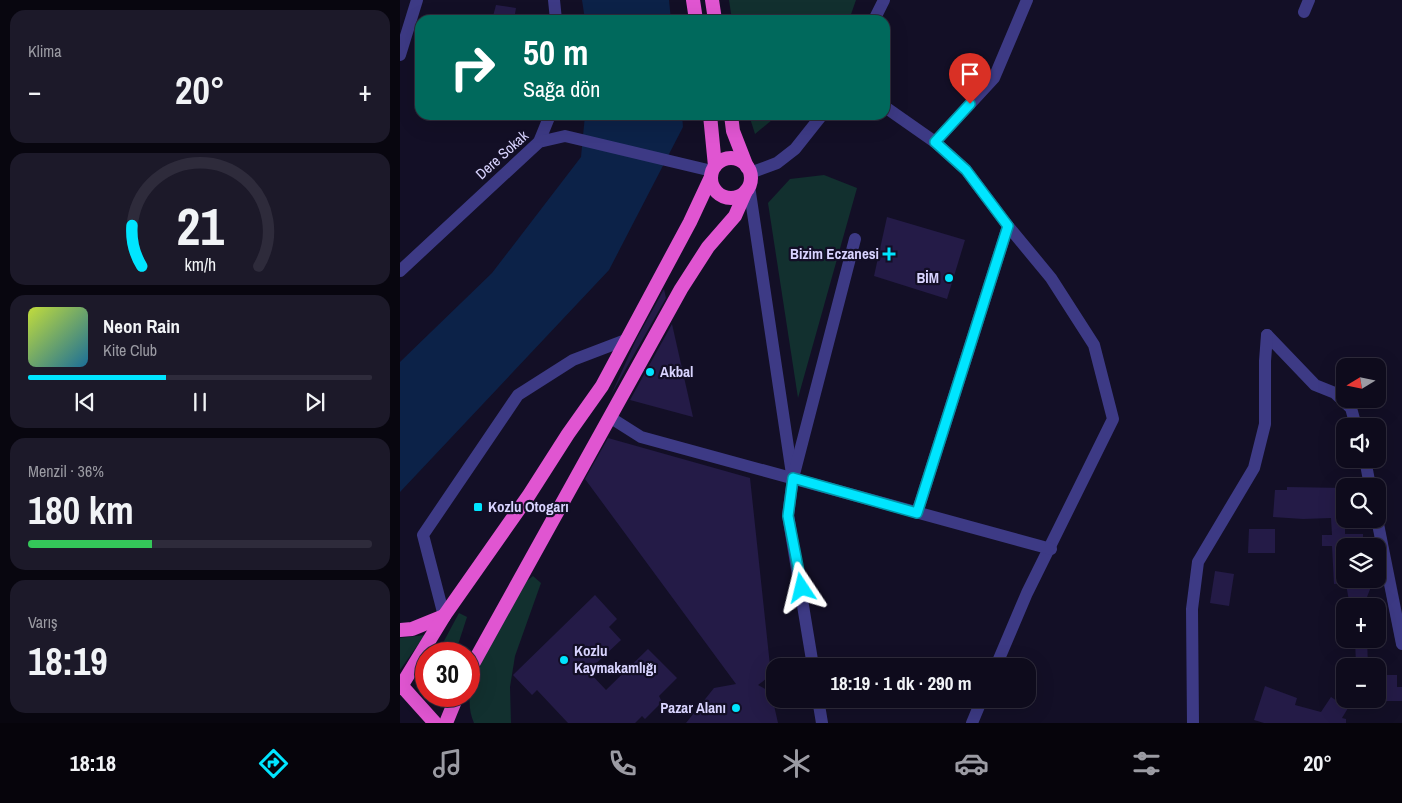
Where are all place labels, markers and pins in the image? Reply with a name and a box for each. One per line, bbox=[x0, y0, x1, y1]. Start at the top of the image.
pin bbox=[949, 53, 991, 104]
place label: Bizim Eczanesi bbox=[790, 243, 879, 264]
marker: Bizim Eczanesi bbox=[883, 248, 895, 260]
place label: BİM bbox=[916, 267, 939, 288]
marker: BİM bbox=[943, 272, 955, 284]
place label: Akbal bbox=[660, 361, 694, 382]
marker: Akbal bbox=[644, 366, 656, 378]
place label: Kozlu Otogarı bbox=[488, 496, 569, 517]
marker: Kozlu Otogarı bbox=[472, 501, 484, 513]
place label: Kozlu Kaymakamlığı bbox=[574, 640, 657, 678]
marker: Kozlu Kaymakamlığı bbox=[558, 654, 570, 666]
place label: Pazar Alanı bbox=[660, 697, 726, 718]
marker: Pazar Alanı bbox=[730, 702, 742, 714]

